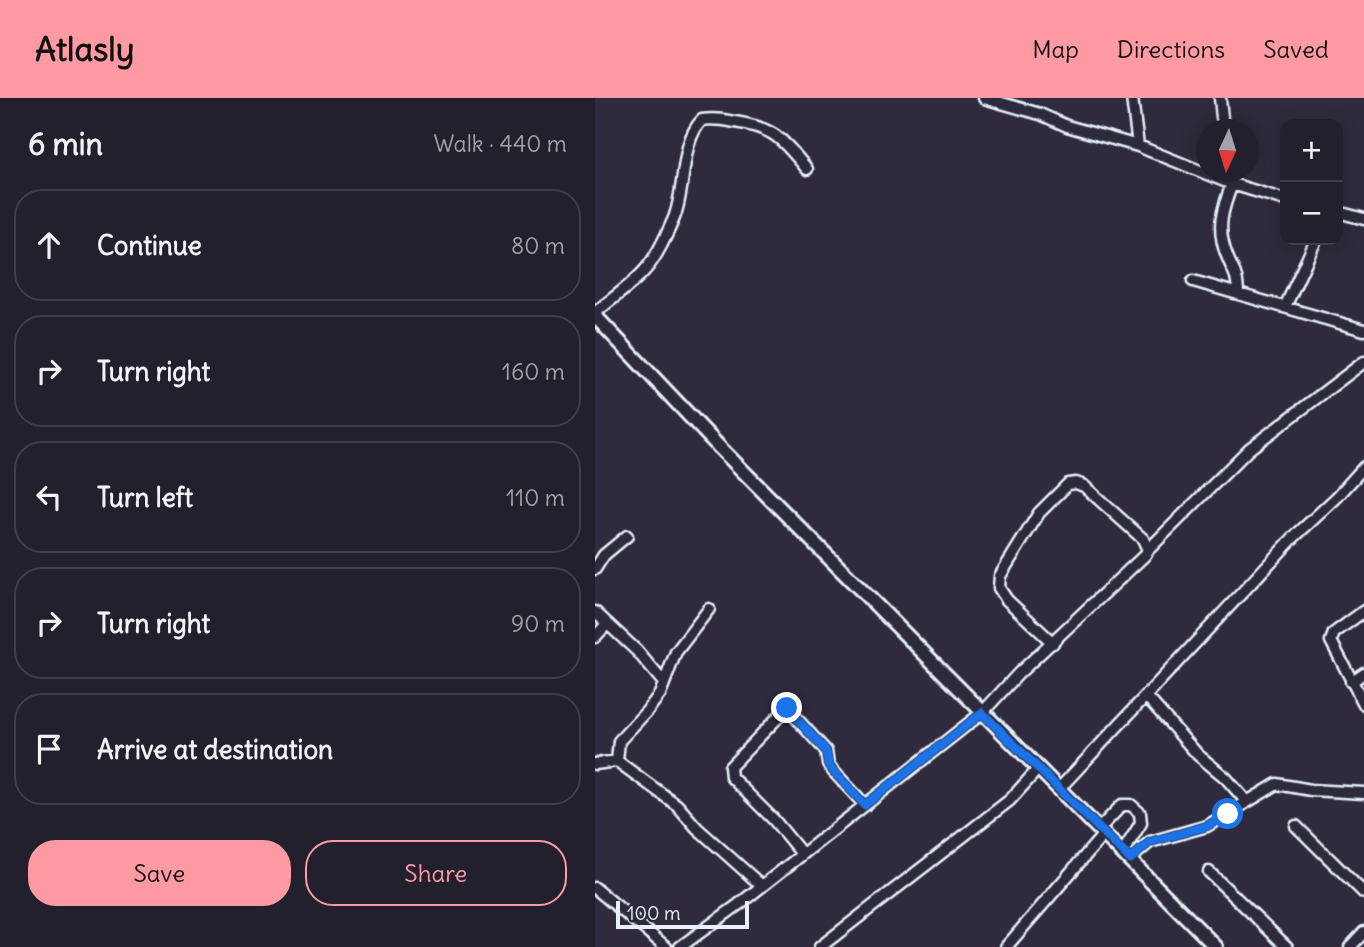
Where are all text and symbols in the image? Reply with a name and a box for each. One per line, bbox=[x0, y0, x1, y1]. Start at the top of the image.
text: Atlasly bbox=[35, 28, 134, 70]
text: Map bbox=[1032, 34, 1079, 64]
text: Directions bbox=[1117, 34, 1225, 64]
text: Saved bbox=[1263, 34, 1329, 64]
north arrow bbox=[1196, 119, 1259, 182]
map controls bbox=[1280, 119, 1343, 245]
button: + bbox=[1280, 119, 1343, 182]
text: 6 min bbox=[28, 125, 103, 163]
text: Walk · 440 m bbox=[433, 129, 567, 158]
button: − bbox=[1280, 182, 1343, 245]
icon: ahead bbox=[30, 226, 68, 264]
text: Continue bbox=[97, 229, 202, 262]
text: 80 m bbox=[511, 231, 565, 260]
icon: right bbox=[30, 352, 68, 390]
text: Turn right bbox=[97, 355, 210, 388]
text: 160 m bbox=[502, 357, 565, 386]
icon: left bbox=[30, 478, 68, 516]
text: Turn left bbox=[97, 481, 193, 514]
text: 110 m bbox=[506, 483, 565, 512]
icon: right bbox=[30, 604, 68, 642]
text: Turn right bbox=[97, 607, 210, 640]
text: 90 m bbox=[511, 609, 565, 638]
route end bbox=[771, 692, 802, 723]
icon: arrive bbox=[30, 730, 68, 768]
text: Arrive at destination bbox=[97, 733, 333, 766]
route start bbox=[1212, 798, 1243, 829]
button: Save bbox=[28, 840, 291, 906]
button: Share bbox=[305, 840, 567, 906]
scale bar bbox=[616, 898, 749, 930]
text: 100 m bbox=[627, 901, 681, 925]

